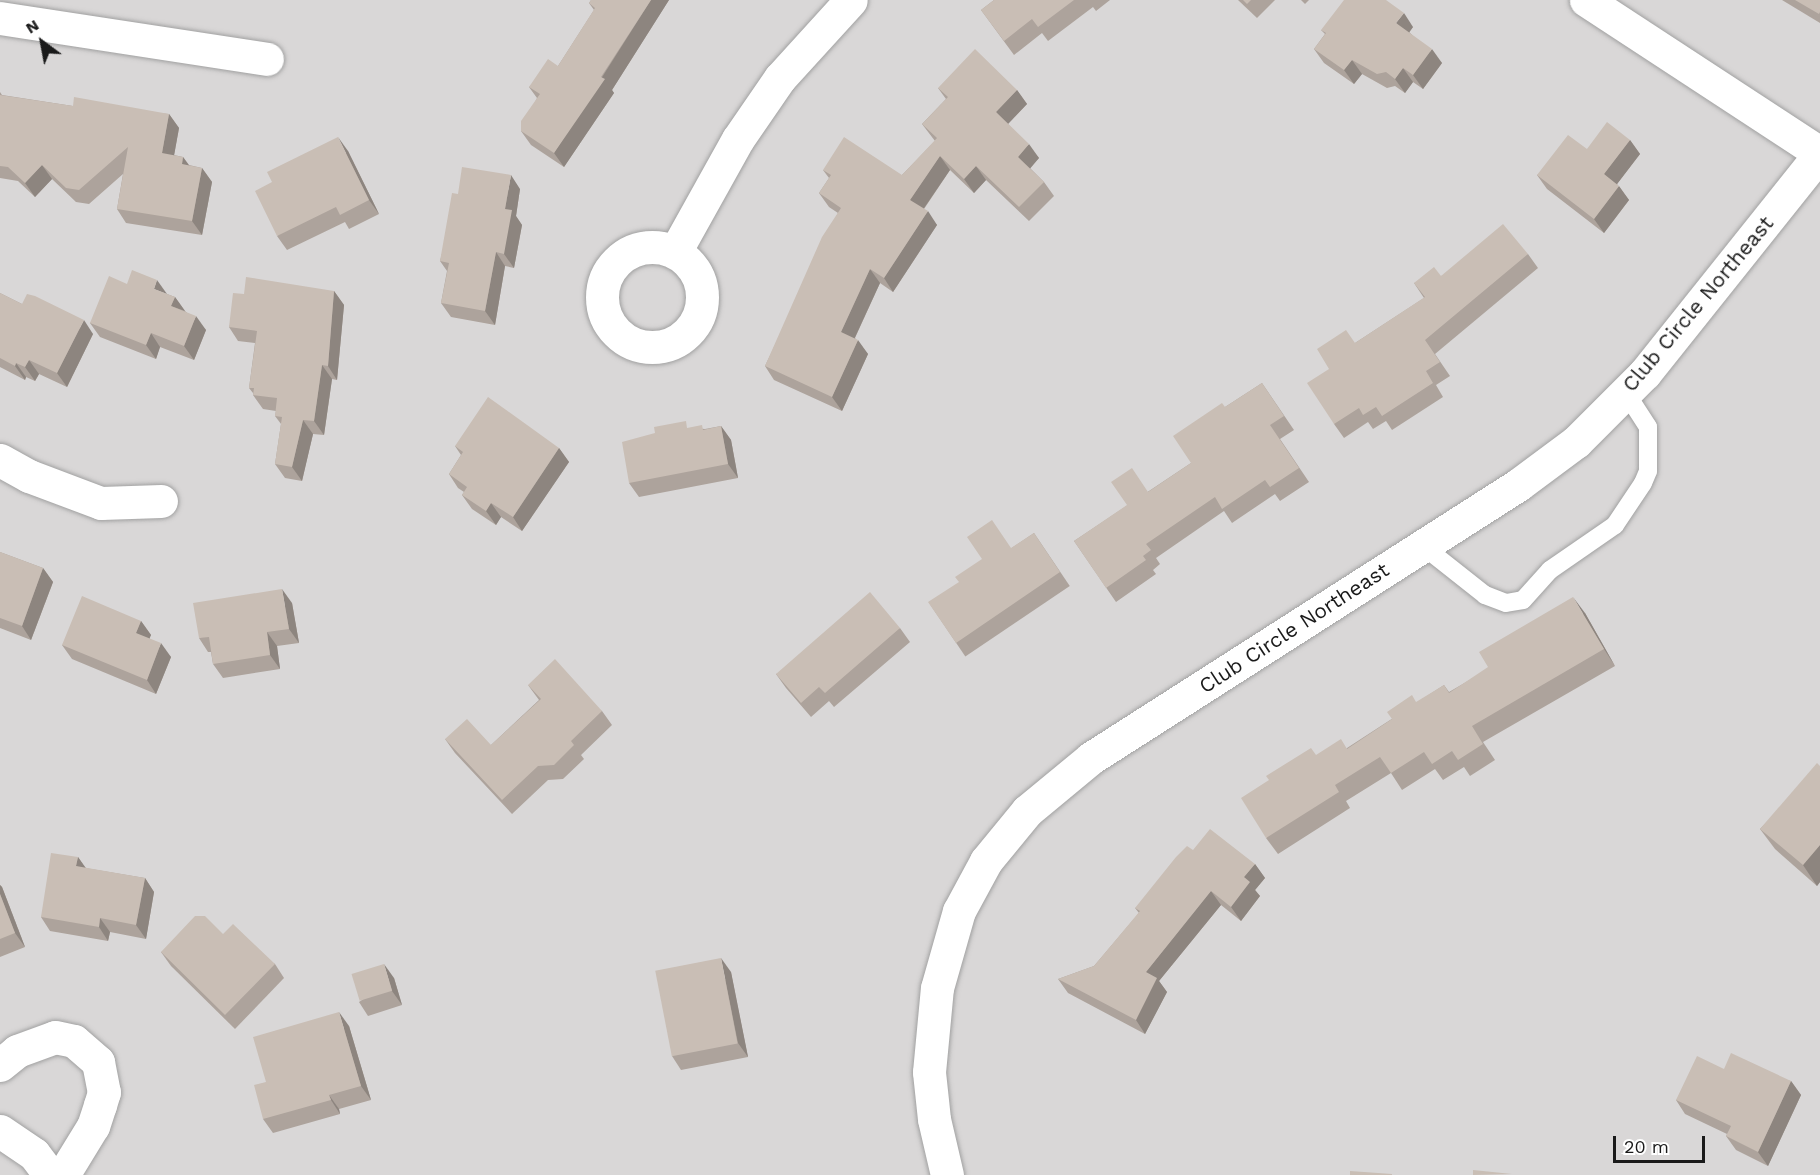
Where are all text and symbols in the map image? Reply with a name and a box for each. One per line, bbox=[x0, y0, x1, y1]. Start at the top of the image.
north arrow bbox=[12, 12, 72, 72]
text: N bbox=[22, 15, 42, 38]
street label: Club Circle Northeast bbox=[1617, 211, 1779, 397]
street label: Club Circle Northeast bbox=[1194, 557, 1394, 699]
scale bar bbox=[1616, 1124, 1708, 1162]
text: 20 m bbox=[1624, 1136, 1669, 1157]

